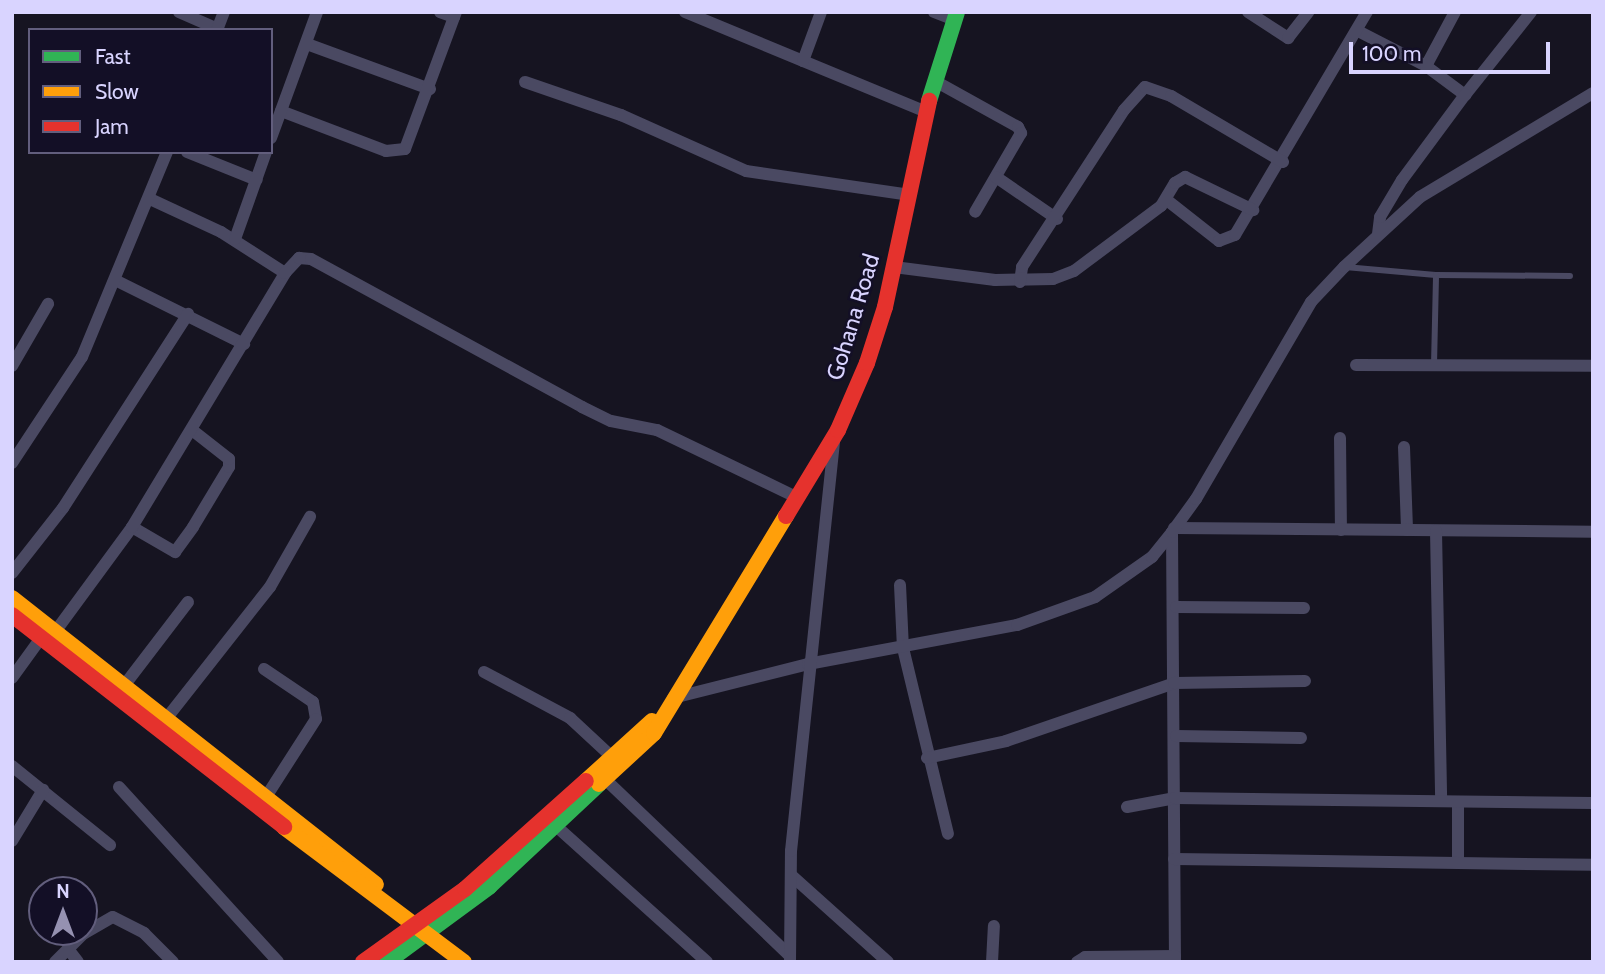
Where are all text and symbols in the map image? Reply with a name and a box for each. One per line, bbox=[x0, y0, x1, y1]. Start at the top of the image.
legend bbox=[28, 28, 273, 154]
scale bar bbox=[1353, 28, 1554, 72]
text: 100 m bbox=[1362, 41, 1421, 66]
text: Fast bbox=[95, 44, 131, 69]
text: Slow bbox=[95, 79, 139, 104]
text: Jam bbox=[95, 114, 129, 139]
street label: Gohana Road bbox=[821, 251, 885, 383]
north arrow bbox=[28, 876, 98, 946]
text: N bbox=[56, 880, 70, 903]

